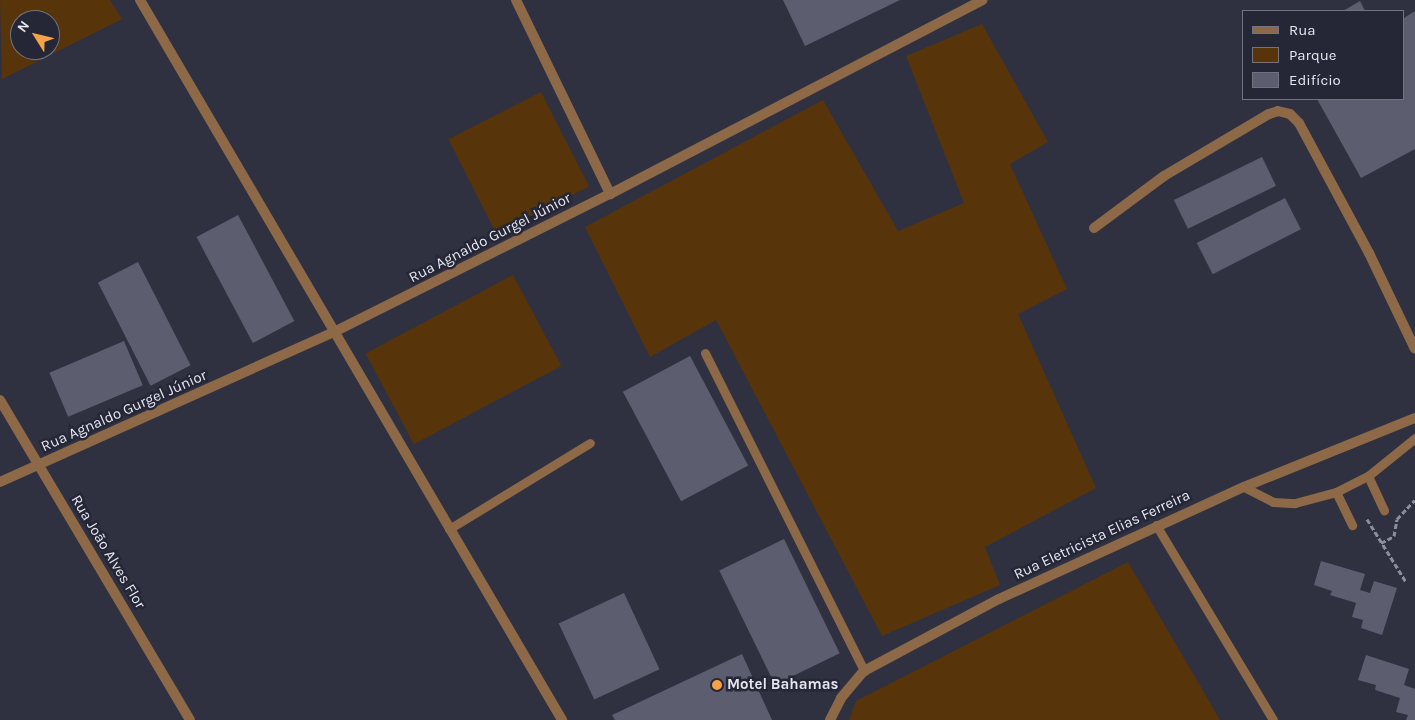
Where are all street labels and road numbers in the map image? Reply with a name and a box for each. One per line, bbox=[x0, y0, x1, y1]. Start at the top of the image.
street label: Rua Agnaldo Gurgel Júnior bbox=[406, 189, 574, 287]
street label: Rua Agnaldo Gurgel Júnior bbox=[38, 366, 210, 456]
street label: Rua Eletricista Elias Ferreira bbox=[1011, 486, 1193, 584]
street label: Rua João Alves Flor bbox=[67, 492, 149, 612]

